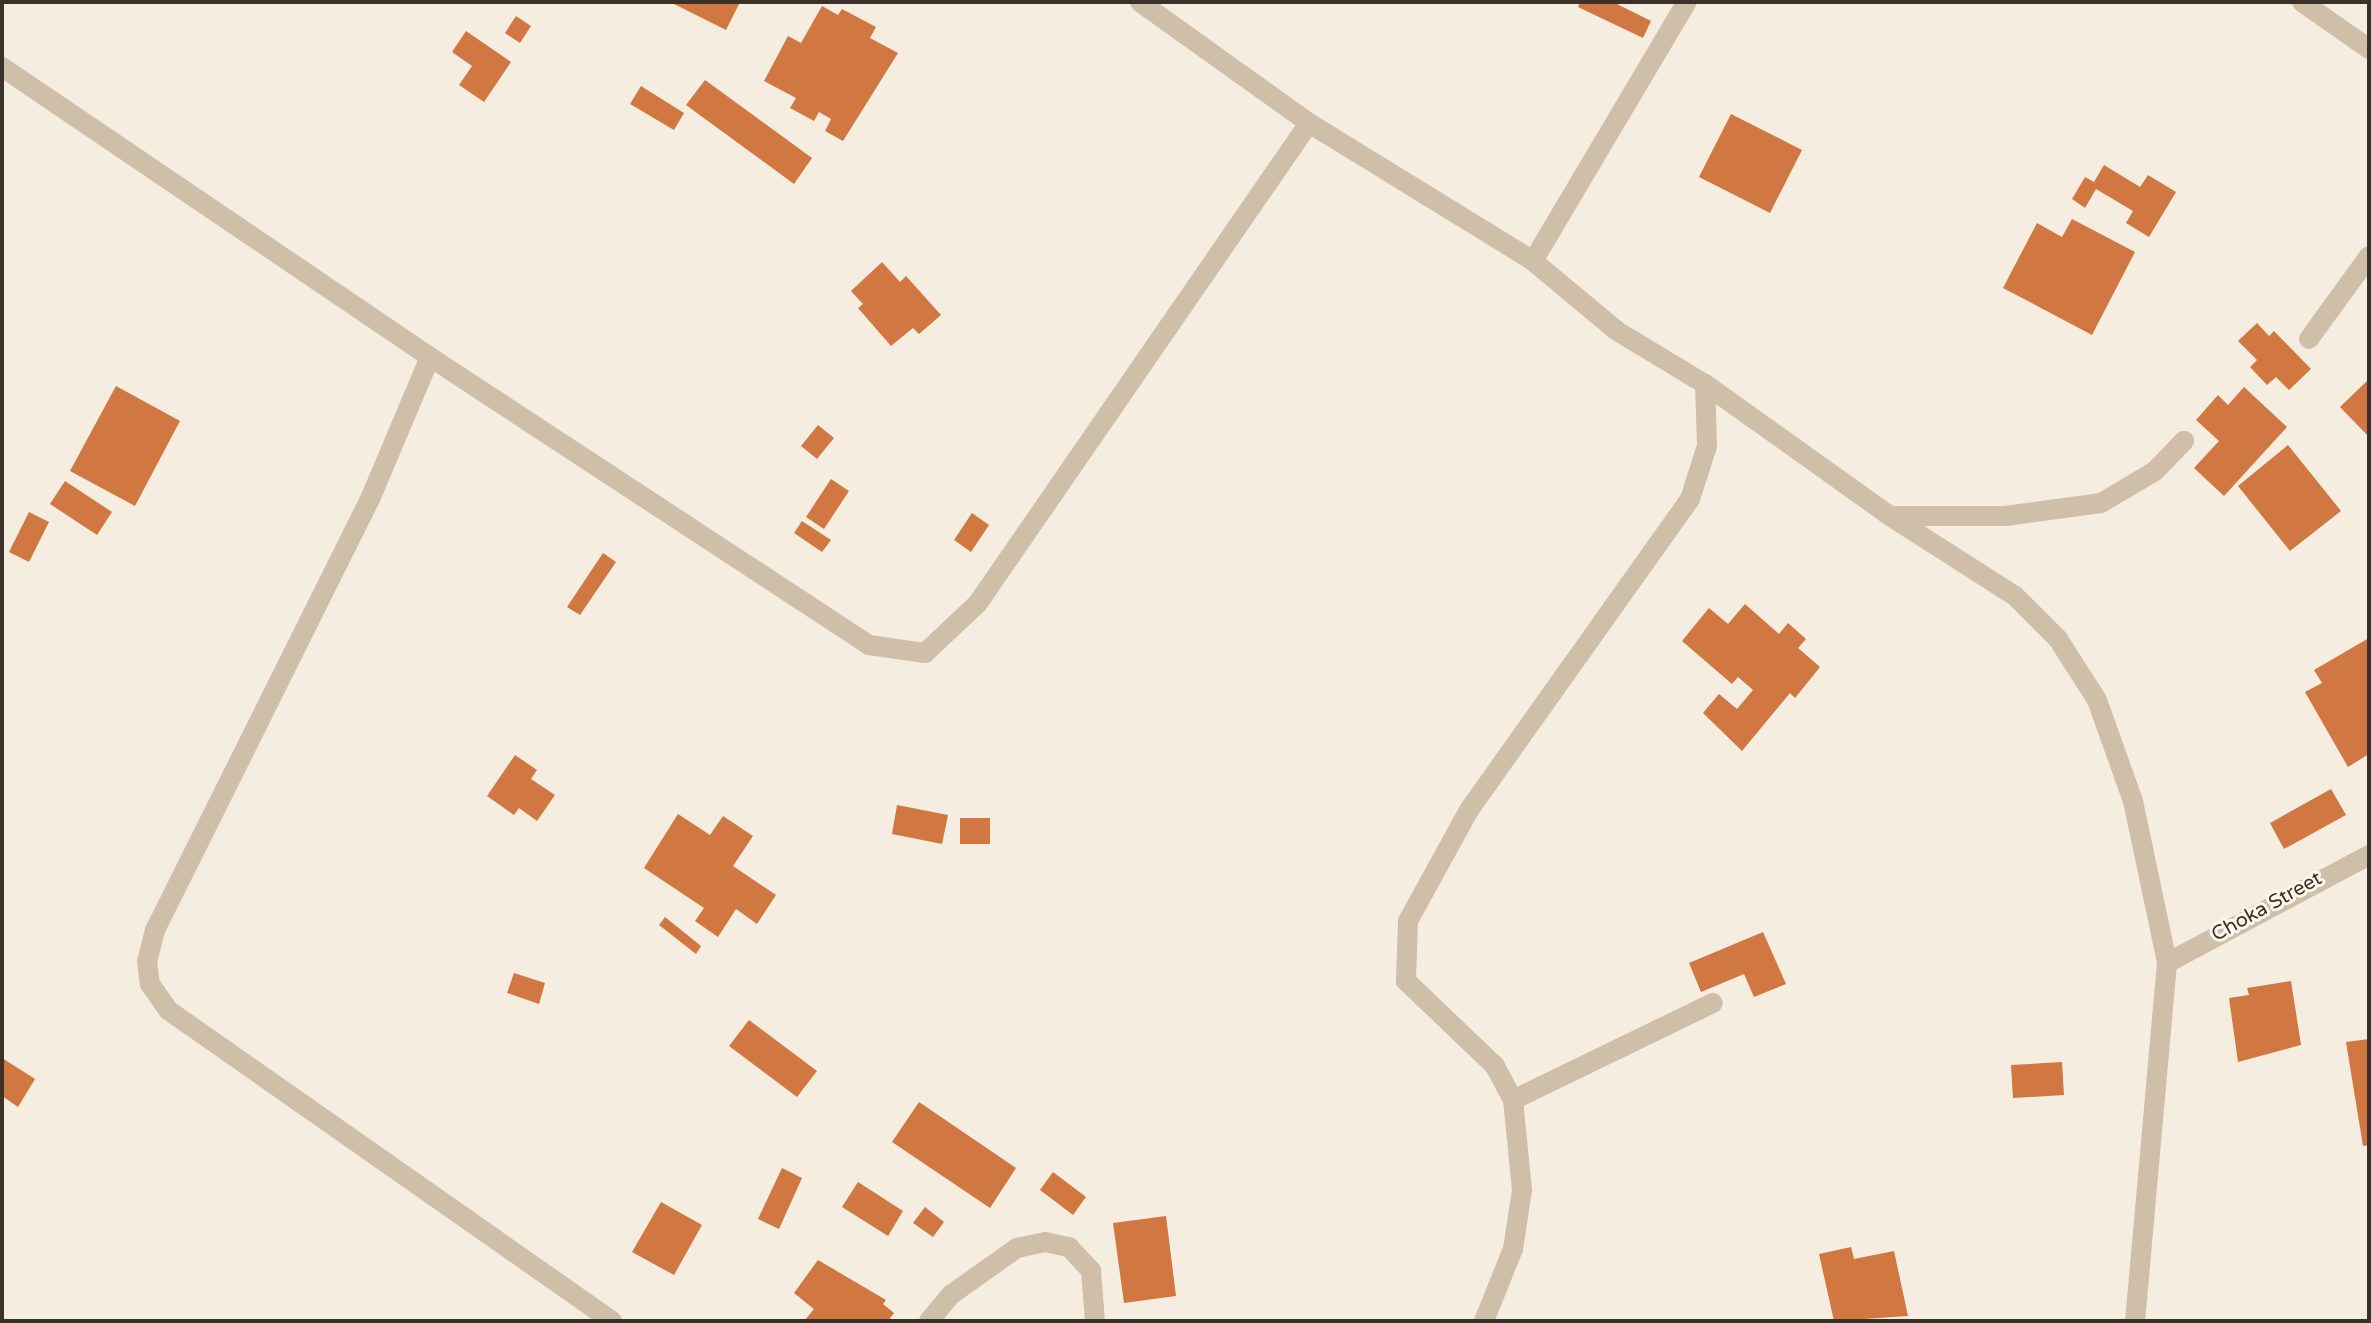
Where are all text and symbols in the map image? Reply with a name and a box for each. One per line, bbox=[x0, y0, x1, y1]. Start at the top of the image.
street label: Choka Street bbox=[2208, 867, 2326, 947]

